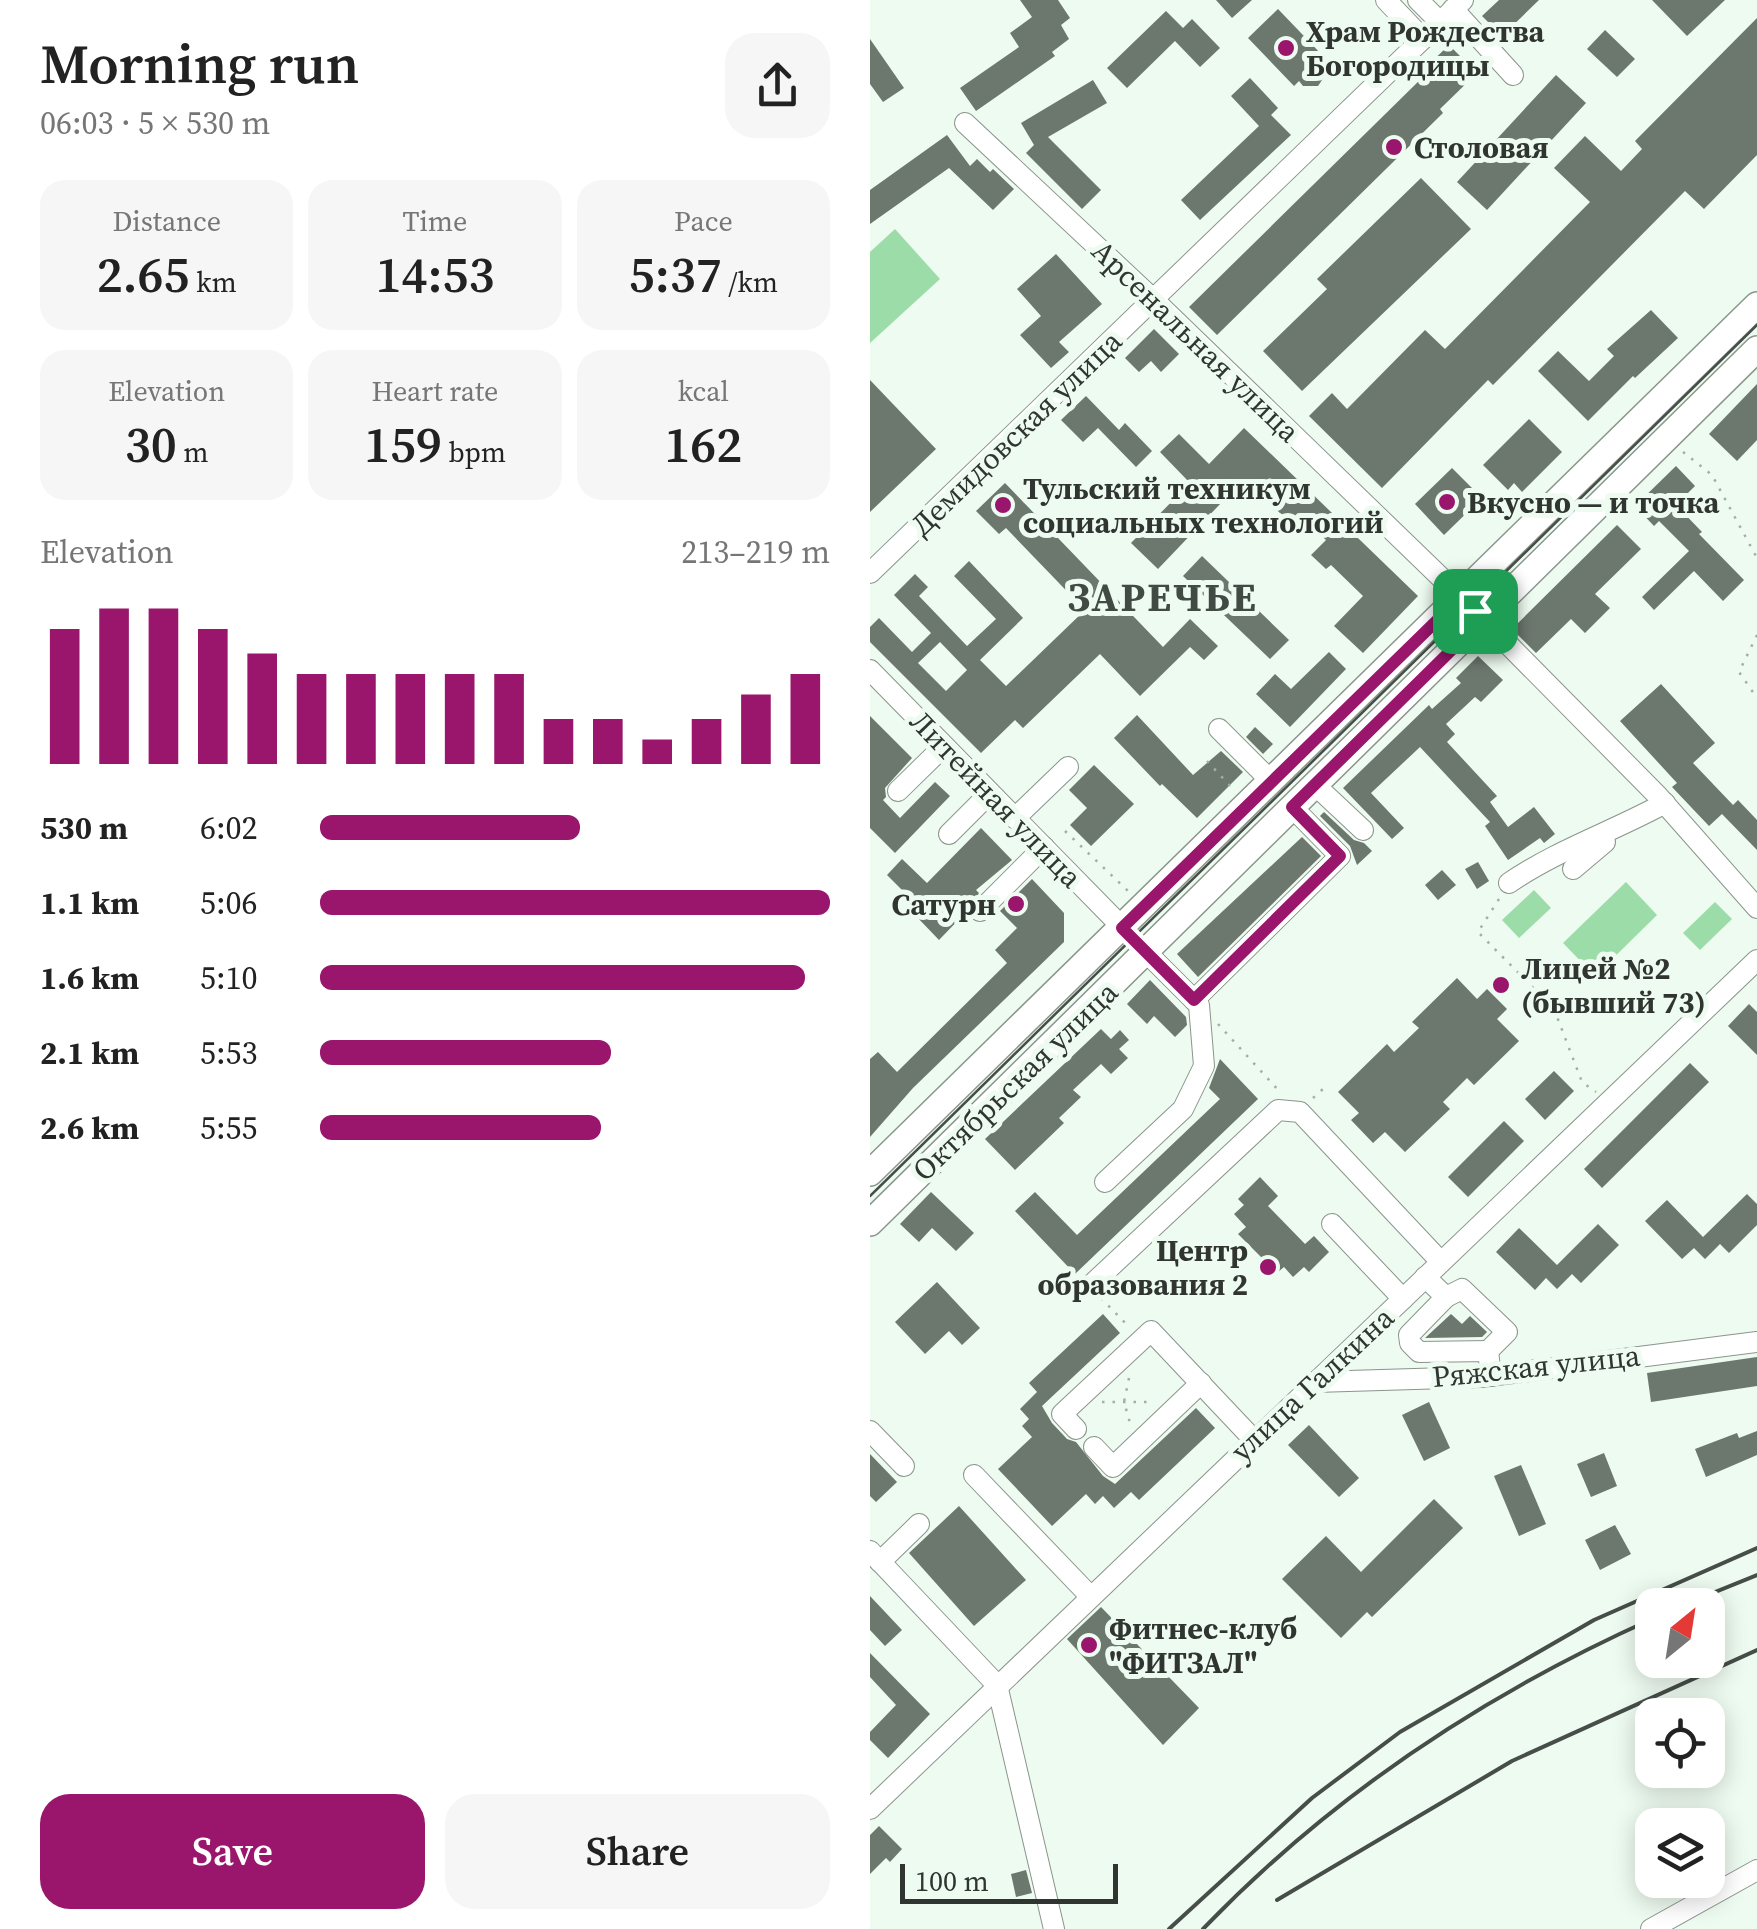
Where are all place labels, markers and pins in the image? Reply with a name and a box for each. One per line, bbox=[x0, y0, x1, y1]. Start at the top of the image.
place label: Храм Рождества Богородицы bbox=[1306, 11, 1546, 86]
marker: Храм Рождества Богородицы bbox=[1275, 37, 1297, 59]
place label: Столовая bbox=[1414, 127, 1549, 168]
marker: Столовая bbox=[1383, 136, 1405, 158]
place label: Тульский техникум социальных технологий bbox=[1023, 468, 1384, 543]
place label: Вкусно — и точка bbox=[1467, 482, 1720, 523]
marker: Вкусно — и точка bbox=[1436, 491, 1458, 513]
marker: Тульский техникум социальных технологий bbox=[992, 494, 1014, 516]
pin bbox=[1433, 569, 1518, 654]
place label: Сатурн bbox=[891, 884, 996, 925]
marker: Сатурн bbox=[1005, 893, 1027, 915]
place label: Лицей №2 (бывший 73) bbox=[1521, 948, 1706, 1023]
marker: Лицей №2 (бывший 73) bbox=[1490, 974, 1512, 996]
place label: Центр образования 2 bbox=[1038, 1230, 1248, 1305]
marker: Центр образования 2 bbox=[1257, 1256, 1279, 1278]
place label: Фитнес-клуб "ФИТЗАЛ" bbox=[1109, 1608, 1297, 1683]
marker: Фитнес-клуб "ФИТЗАЛ" bbox=[1078, 1634, 1100, 1656]

